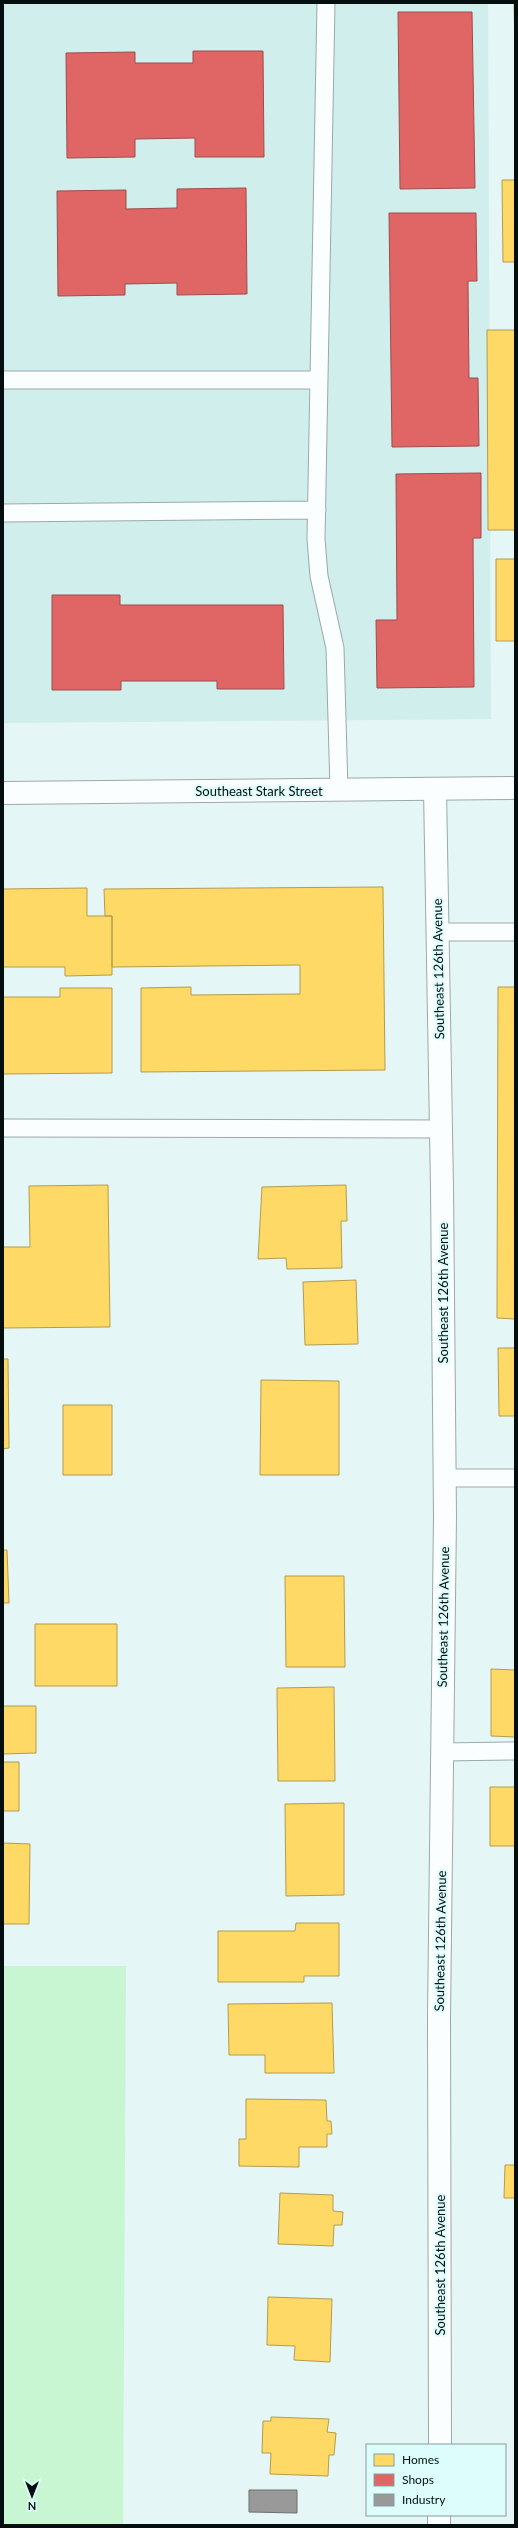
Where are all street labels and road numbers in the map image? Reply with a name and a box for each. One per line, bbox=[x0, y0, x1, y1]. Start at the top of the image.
street label: Southeast Stark Street bbox=[195, 783, 323, 799]
street label: Southeast 126th Avenue bbox=[429, 898, 447, 1040]
street label: Southeast 126th Avenue bbox=[435, 1222, 451, 1363]
street label: Southeast 126th Avenue bbox=[434, 1546, 452, 1688]
street label: Southeast 126th Avenue bbox=[431, 1870, 449, 2012]
street label: Southeast 126th Avenue bbox=[432, 2194, 448, 2335]

